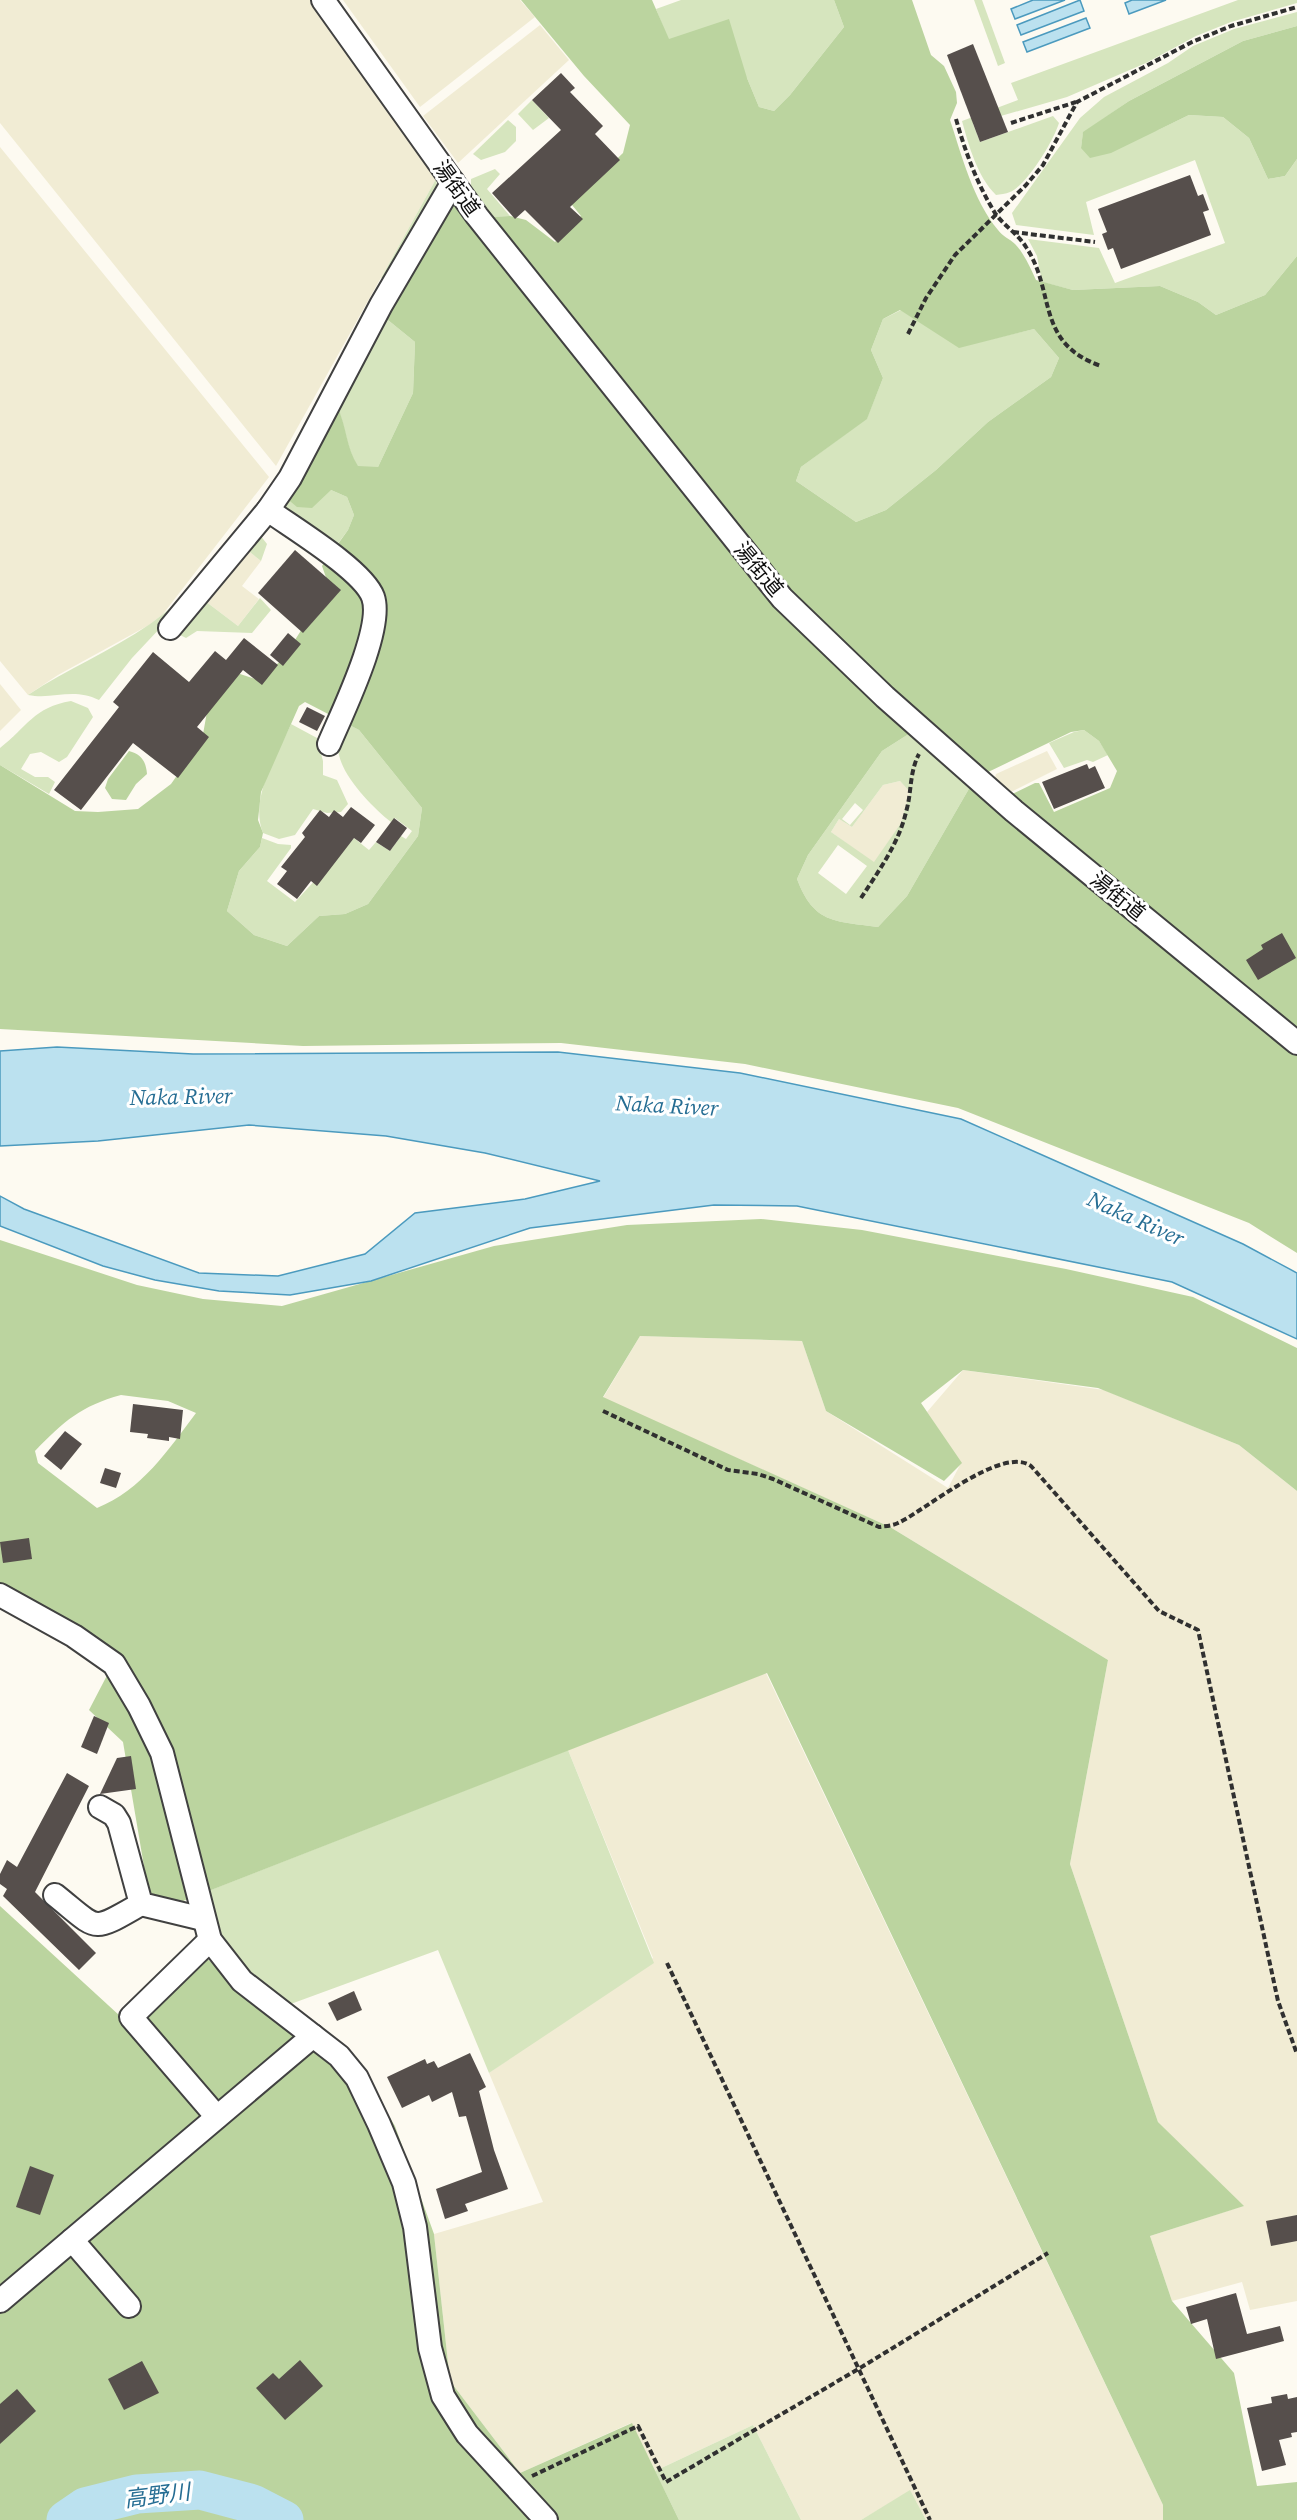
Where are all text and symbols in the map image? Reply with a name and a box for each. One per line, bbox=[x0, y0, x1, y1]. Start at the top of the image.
street label: 湯街道 bbox=[427, 154, 487, 222]
street label: 湯街道 bbox=[728, 536, 790, 602]
street label: 湯街道 bbox=[1084, 865, 1152, 927]
water label: Naka River bbox=[128, 1080, 234, 1112]
water label: Naka River bbox=[614, 1087, 720, 1123]
water label: Naka River bbox=[1082, 1183, 1190, 1253]
water label: 高野川 bbox=[122, 2476, 194, 2514]

